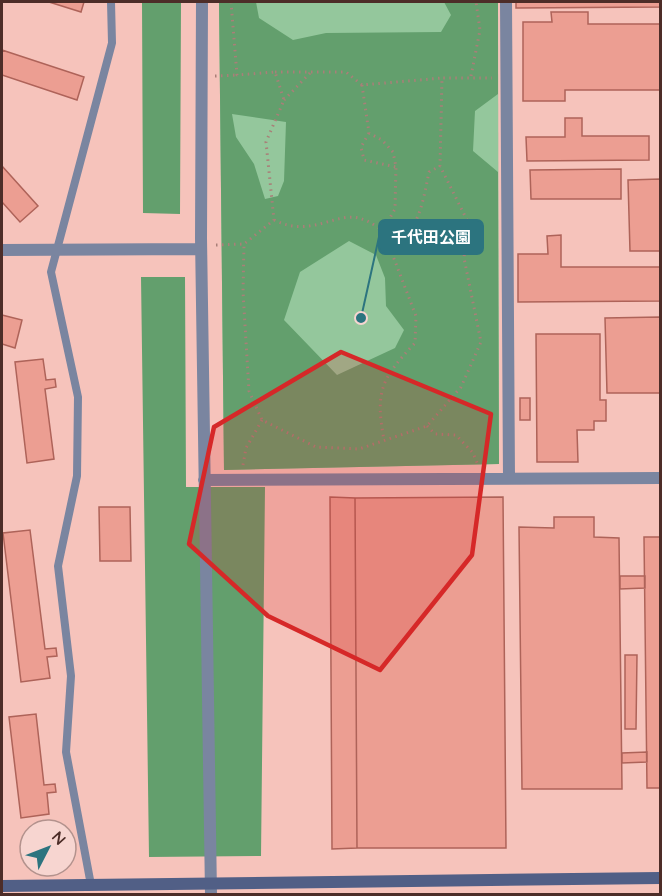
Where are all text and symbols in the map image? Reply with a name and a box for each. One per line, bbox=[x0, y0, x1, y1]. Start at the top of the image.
callout: 千代田公園 bbox=[379, 220, 483, 254]
text: 千代田公園 bbox=[391, 227, 471, 247]
north arrow bbox=[18, 818, 78, 878]
text: N bbox=[48, 827, 71, 849]

